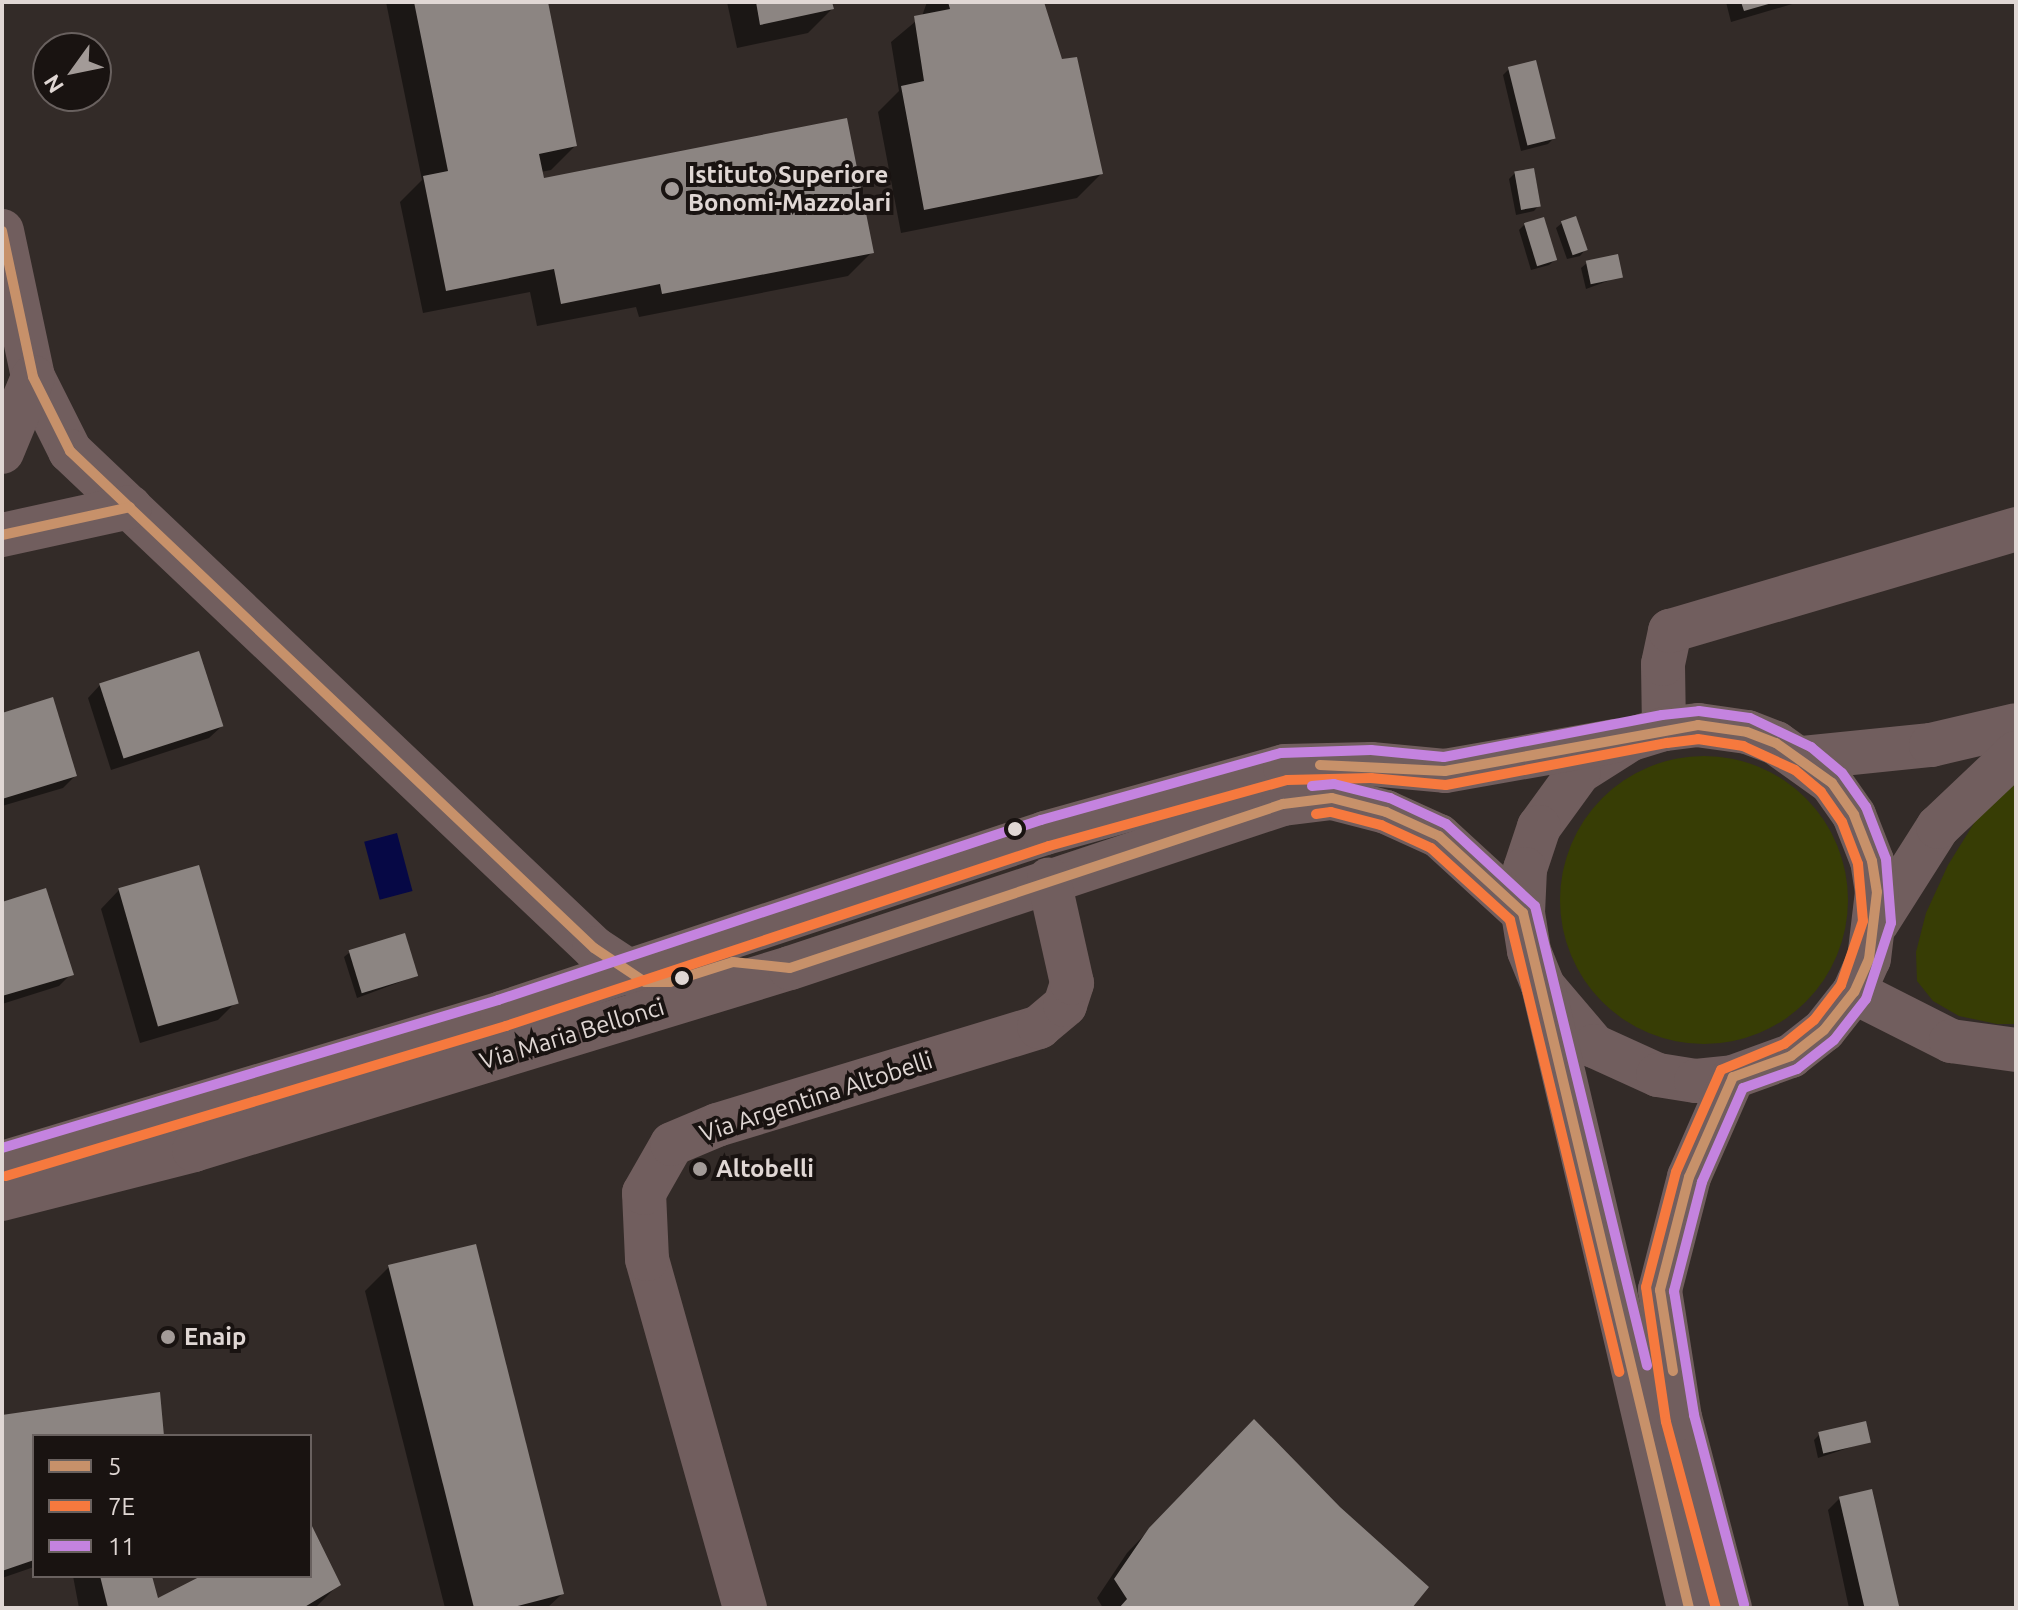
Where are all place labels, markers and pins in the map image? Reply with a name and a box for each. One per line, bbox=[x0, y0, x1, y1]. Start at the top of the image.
place label: Istituto Superiore Bonomi-Mazzolari bbox=[688, 161, 891, 217]
marker: Istituto Superiore Bonomi-Mazzolari bbox=[663, 180, 681, 198]
unlabelled marker bbox=[1007, 821, 1023, 837]
unlabelled marker bbox=[674, 970, 690, 986]
place label: Altobelli bbox=[716, 1155, 814, 1183]
marker: Altobelli bbox=[691, 1160, 709, 1178]
place label: Enaip bbox=[184, 1323, 246, 1351]
marker: Enaip bbox=[159, 1328, 177, 1346]

